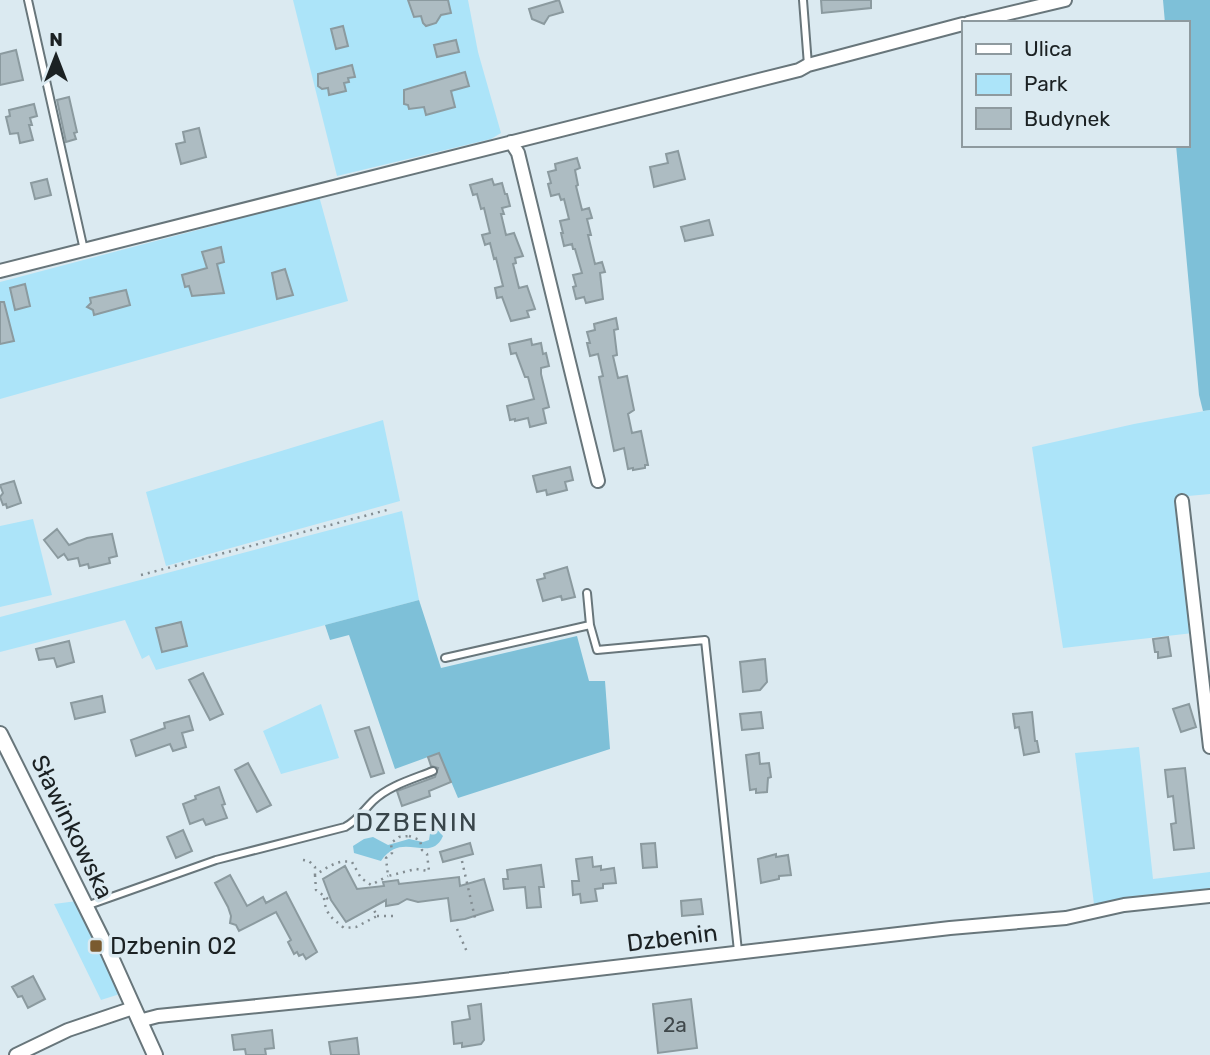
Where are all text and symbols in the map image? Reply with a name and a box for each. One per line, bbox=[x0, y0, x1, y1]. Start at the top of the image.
north arrow bbox=[21, 21, 91, 91]
legend bbox=[962, 21, 1189, 147]
text: N bbox=[49, 28, 63, 51]
text: Ulica bbox=[1024, 36, 1072, 61]
text: Park bbox=[1024, 71, 1068, 96]
text: Budynek bbox=[1024, 106, 1110, 131]
street label: Sławinkowska bbox=[25, 751, 119, 903]
district label: DZBENIN bbox=[355, 807, 479, 838]
street label: Dzbenin bbox=[625, 919, 719, 957]
place label: Dzbenin 02 bbox=[110, 932, 237, 960]
marker: Dzbenin 02 bbox=[88, 938, 104, 954]
house number: 2a bbox=[663, 1012, 687, 1037]

